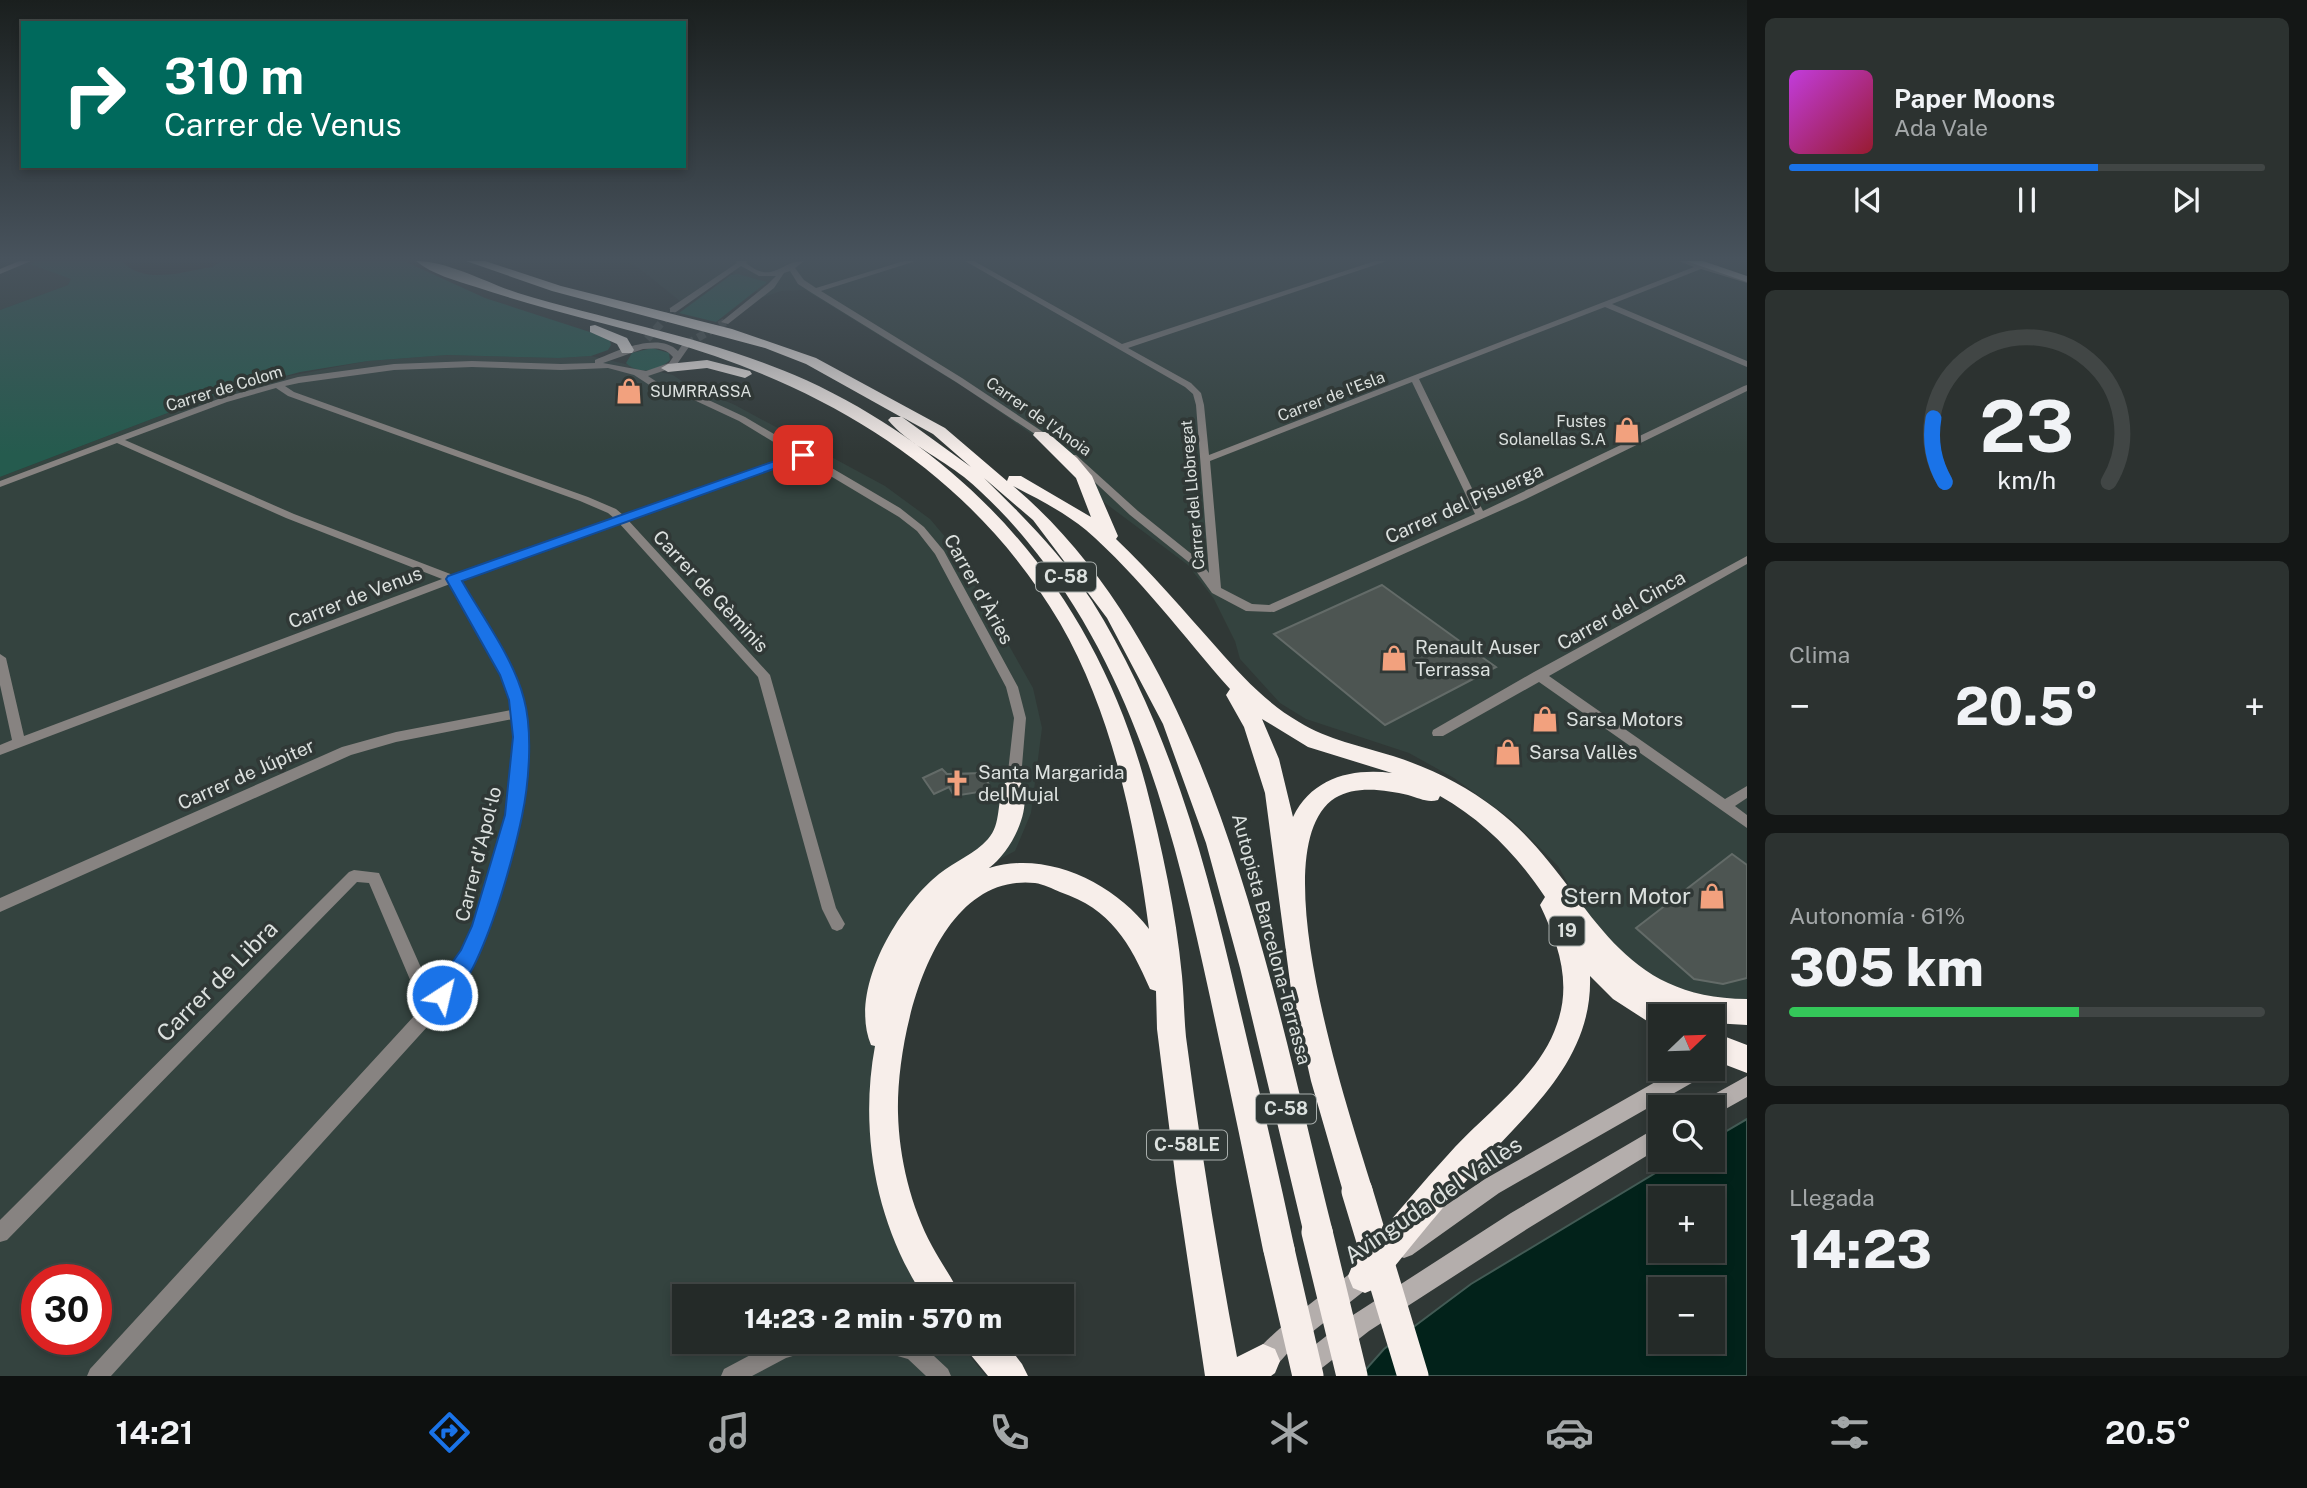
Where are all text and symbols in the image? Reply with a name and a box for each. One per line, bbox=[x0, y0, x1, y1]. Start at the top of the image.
text: 310 m bbox=[164, 47, 304, 105]
icon: right bbox=[49, 49, 140, 140]
text: Paper Moons bbox=[1894, 83, 2055, 114]
text: Carrer de Venus bbox=[164, 106, 402, 143]
text: Ada Vale bbox=[1894, 114, 1988, 141]
icon: previous bbox=[1849, 181, 1887, 219]
icon: pause bbox=[2008, 181, 2046, 219]
icon: next bbox=[2167, 181, 2205, 219]
street label: Carrer de Colom bbox=[164, 362, 285, 415]
street label: Carrer de l'Esla bbox=[1275, 367, 1387, 426]
street label: Carrer de l'Anoia bbox=[982, 373, 1095, 460]
shop icon: SUMRRASSA bbox=[614, 376, 644, 406]
place label: SUMRRASSA bbox=[650, 382, 752, 401]
text: 23 bbox=[1980, 384, 2074, 469]
place label: Fustes Solanellas S.A bbox=[1498, 412, 1606, 449]
shop icon: Fustes Solanellas S.A bbox=[1612, 415, 1642, 445]
street label: Carrer del Llobregat bbox=[1176, 419, 1209, 571]
pin bbox=[773, 425, 833, 485]
icon: arrive bbox=[784, 436, 822, 474]
street label: Carrer del Pisuerga bbox=[1382, 458, 1546, 548]
text: km/h bbox=[1998, 465, 2056, 495]
street label: Carrer de Gèminis bbox=[649, 526, 773, 656]
street label: Carrer d'Àries bbox=[940, 530, 1018, 648]
street label: Carrer de Venus bbox=[285, 561, 425, 633]
road number: C-58 bbox=[1036, 562, 1096, 592]
street label: Carrer del Cinca bbox=[1553, 566, 1689, 654]
place label: Renault Auser Terrassa bbox=[1415, 636, 1540, 680]
text: Clima bbox=[1789, 641, 1850, 668]
shop icon: Renault Auser Terrassa bbox=[1379, 643, 1409, 673]
text: 20.5° bbox=[1955, 676, 2099, 737]
text: − bbox=[1789, 684, 1810, 729]
text: + bbox=[2244, 684, 2265, 729]
shop icon: Sarsa Motors bbox=[1530, 704, 1560, 734]
place label: Sarsa Motors bbox=[1566, 708, 1683, 730]
street label: Carrer de Júpiter bbox=[174, 734, 318, 814]
shop icon: Sarsa Vallès bbox=[1493, 737, 1523, 767]
place label: Sarsa Vallès bbox=[1529, 741, 1637, 763]
place label: Santa Margarida del Mujal bbox=[978, 761, 1125, 805]
church icon: Santa Margarida del Mujal bbox=[942, 768, 972, 798]
street label: Carrer d'Apol·lo bbox=[451, 784, 505, 924]
street label: Autopista Barcelona-Terrassa bbox=[1228, 811, 1316, 1067]
shop icon: Stern Motor bbox=[1697, 881, 1727, 911]
place label: Stern Motor bbox=[1563, 882, 1691, 909]
text: Autonomía · 61% bbox=[1789, 902, 1965, 929]
street label: Carrer de Libra bbox=[151, 915, 283, 1047]
road number: 19 bbox=[1550, 916, 1584, 946]
text: 305 km bbox=[1789, 937, 1984, 998]
position arrow bbox=[405, 958, 479, 1032]
north arrow bbox=[1648, 1004, 1726, 1082]
map controls bbox=[1648, 1004, 1725, 1354]
road number: C-58 bbox=[1256, 1094, 1316, 1124]
button: search bbox=[1648, 1095, 1725, 1172]
road number: C-58LE bbox=[1147, 1130, 1227, 1160]
street label: Avinguda del Vallès bbox=[1339, 1130, 1527, 1269]
text: Llegada bbox=[1789, 1184, 1875, 1211]
button: + bbox=[1648, 1186, 1725, 1263]
text: 14:23 bbox=[1789, 1219, 1932, 1280]
speed limit sign: 30 bbox=[21, 1264, 112, 1355]
button: − bbox=[1648, 1277, 1725, 1354]
text: 14:23 · 2 min · 570 m bbox=[744, 1303, 1002, 1334]
icon: directions bbox=[425, 1408, 474, 1457]
icon: music bbox=[705, 1408, 754, 1457]
icon: phone bbox=[985, 1408, 1034, 1457]
icon: climate bbox=[1265, 1408, 1314, 1457]
icon: car bbox=[1545, 1408, 1594, 1457]
icon: filters bbox=[1825, 1408, 1874, 1457]
text: 14:21 bbox=[116, 1414, 194, 1451]
text: 20.5° bbox=[2105, 1414, 2191, 1451]

